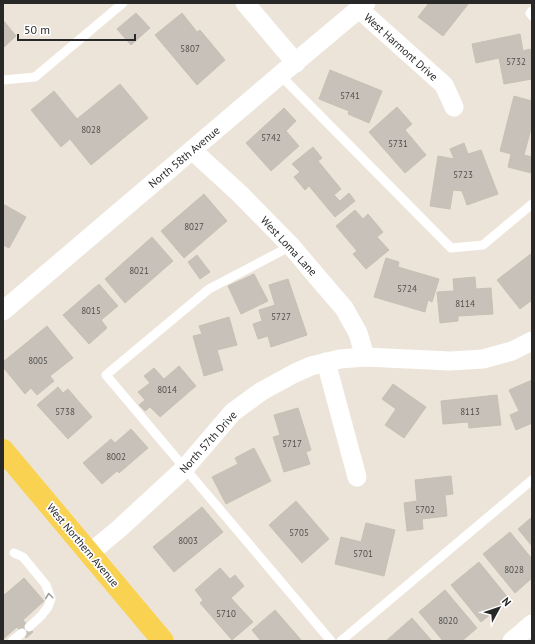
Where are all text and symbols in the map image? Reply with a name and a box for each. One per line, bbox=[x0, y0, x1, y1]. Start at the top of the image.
street label: West Harmont Drive bbox=[361, 10, 441, 84]
scale bar bbox=[18, 16, 135, 42]
text: 50 m bbox=[24, 22, 50, 37]
house number: 5807 bbox=[180, 43, 200, 54]
house number: 5732 bbox=[506, 56, 526, 67]
house number: 5741 bbox=[340, 90, 360, 101]
street label: North 58th Avenue bbox=[146, 123, 223, 191]
house number: 8028 bbox=[81, 124, 101, 135]
house number: 5742 bbox=[261, 132, 281, 143]
house number: 5731 bbox=[388, 138, 408, 149]
house number: 5723 bbox=[453, 169, 473, 180]
street label: West Loma Lane bbox=[258, 213, 320, 279]
house number: 8027 bbox=[184, 221, 204, 232]
house number: 8021 bbox=[129, 265, 149, 276]
house number: 5724 bbox=[397, 283, 417, 294]
house number: 8114 bbox=[455, 298, 475, 309]
house number: 8015 bbox=[81, 305, 101, 316]
house number: 5727 bbox=[271, 311, 291, 322]
house number: 8005 bbox=[28, 355, 48, 366]
house number: 8014 bbox=[157, 384, 177, 395]
house number: 5738 bbox=[55, 406, 75, 417]
house number: 8113 bbox=[460, 406, 480, 417]
street label: North 57th Drive bbox=[176, 408, 240, 476]
house number: 5717 bbox=[282, 438, 302, 449]
house number: 8002 bbox=[106, 451, 126, 462]
street label: West Northern Avenue bbox=[44, 500, 122, 590]
house number: 5702 bbox=[415, 504, 435, 515]
house number: 5705 bbox=[289, 527, 309, 538]
house number: 8003 bbox=[178, 535, 198, 546]
house number: 5701 bbox=[353, 548, 373, 559]
house number: 8028 bbox=[504, 564, 524, 575]
north arrow bbox=[479, 588, 519, 628]
one-way arrow bbox=[45, 593, 54, 599]
text: N bbox=[499, 594, 514, 609]
house number: 5710 bbox=[216, 608, 236, 619]
house number: 8020 bbox=[438, 615, 458, 626]

